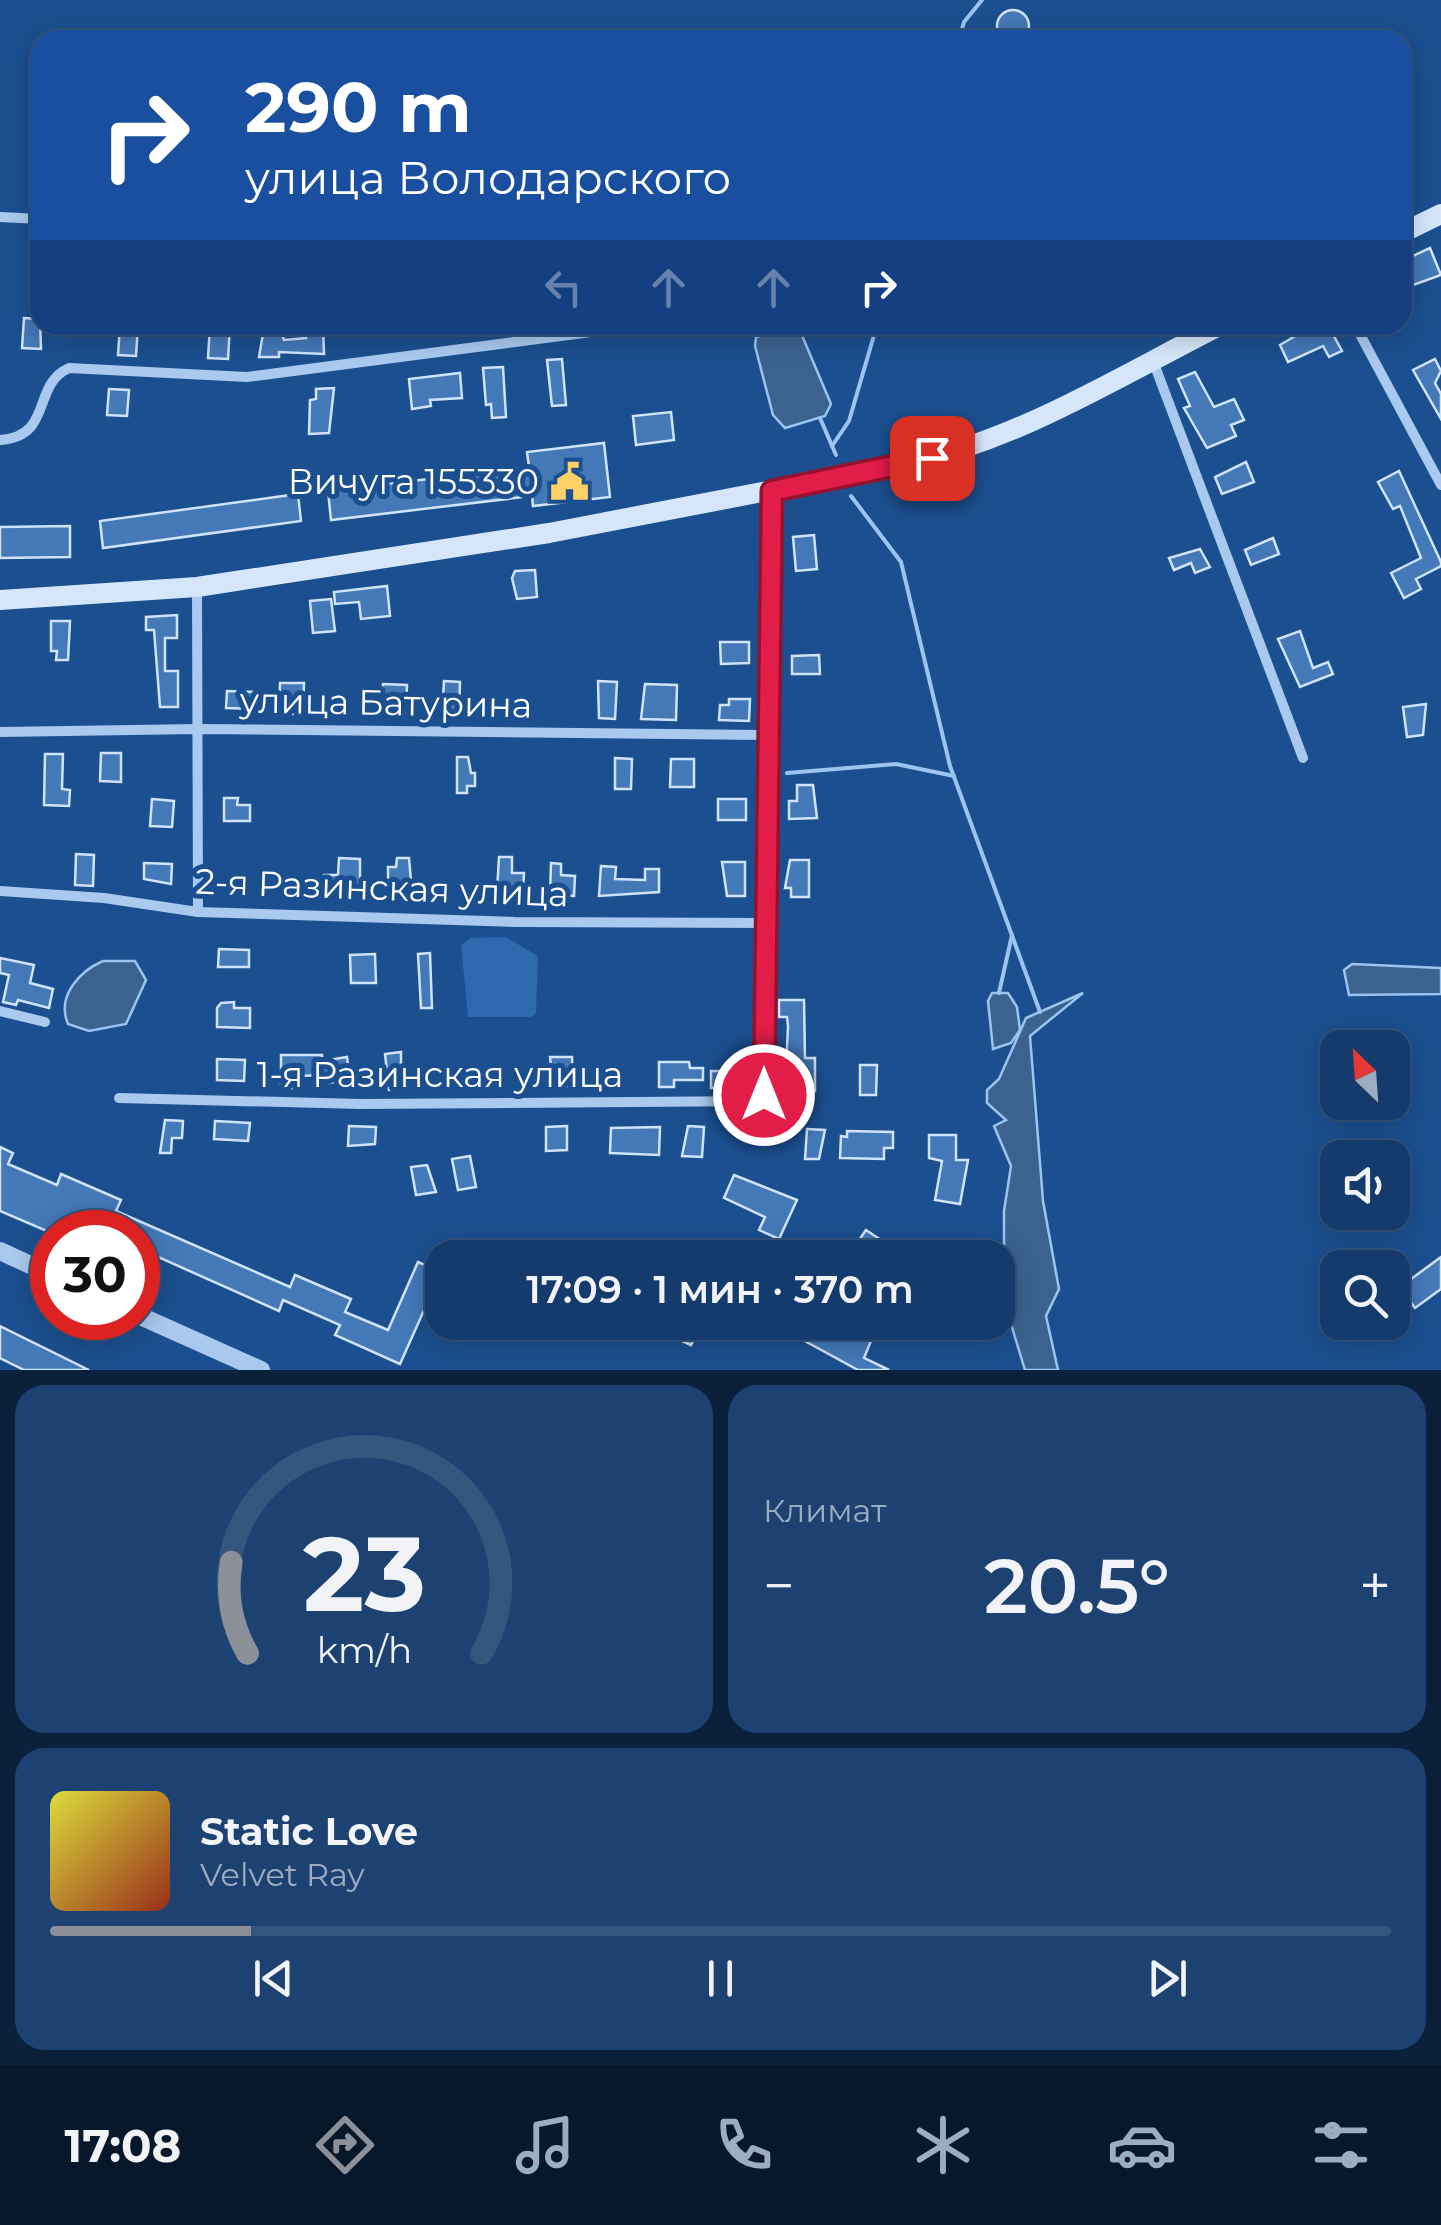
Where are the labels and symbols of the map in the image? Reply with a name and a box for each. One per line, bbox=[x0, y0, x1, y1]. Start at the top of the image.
pin bbox=[890, 416, 975, 501]
place label: Вичуга 155330 bbox=[288, 460, 539, 503]
public building icon: Вичуга 155330 bbox=[548, 461, 590, 503]
street label: улица Батурина bbox=[238, 678, 533, 727]
street label: 2-я Разинская улица bbox=[195, 859, 569, 916]
north arrow bbox=[1320, 1030, 1410, 1120]
position arrow bbox=[712, 1043, 816, 1147]
street label: 1-я Разинская улица bbox=[257, 1053, 623, 1096]
speed limit sign: 30 bbox=[30, 1210, 160, 1340]

